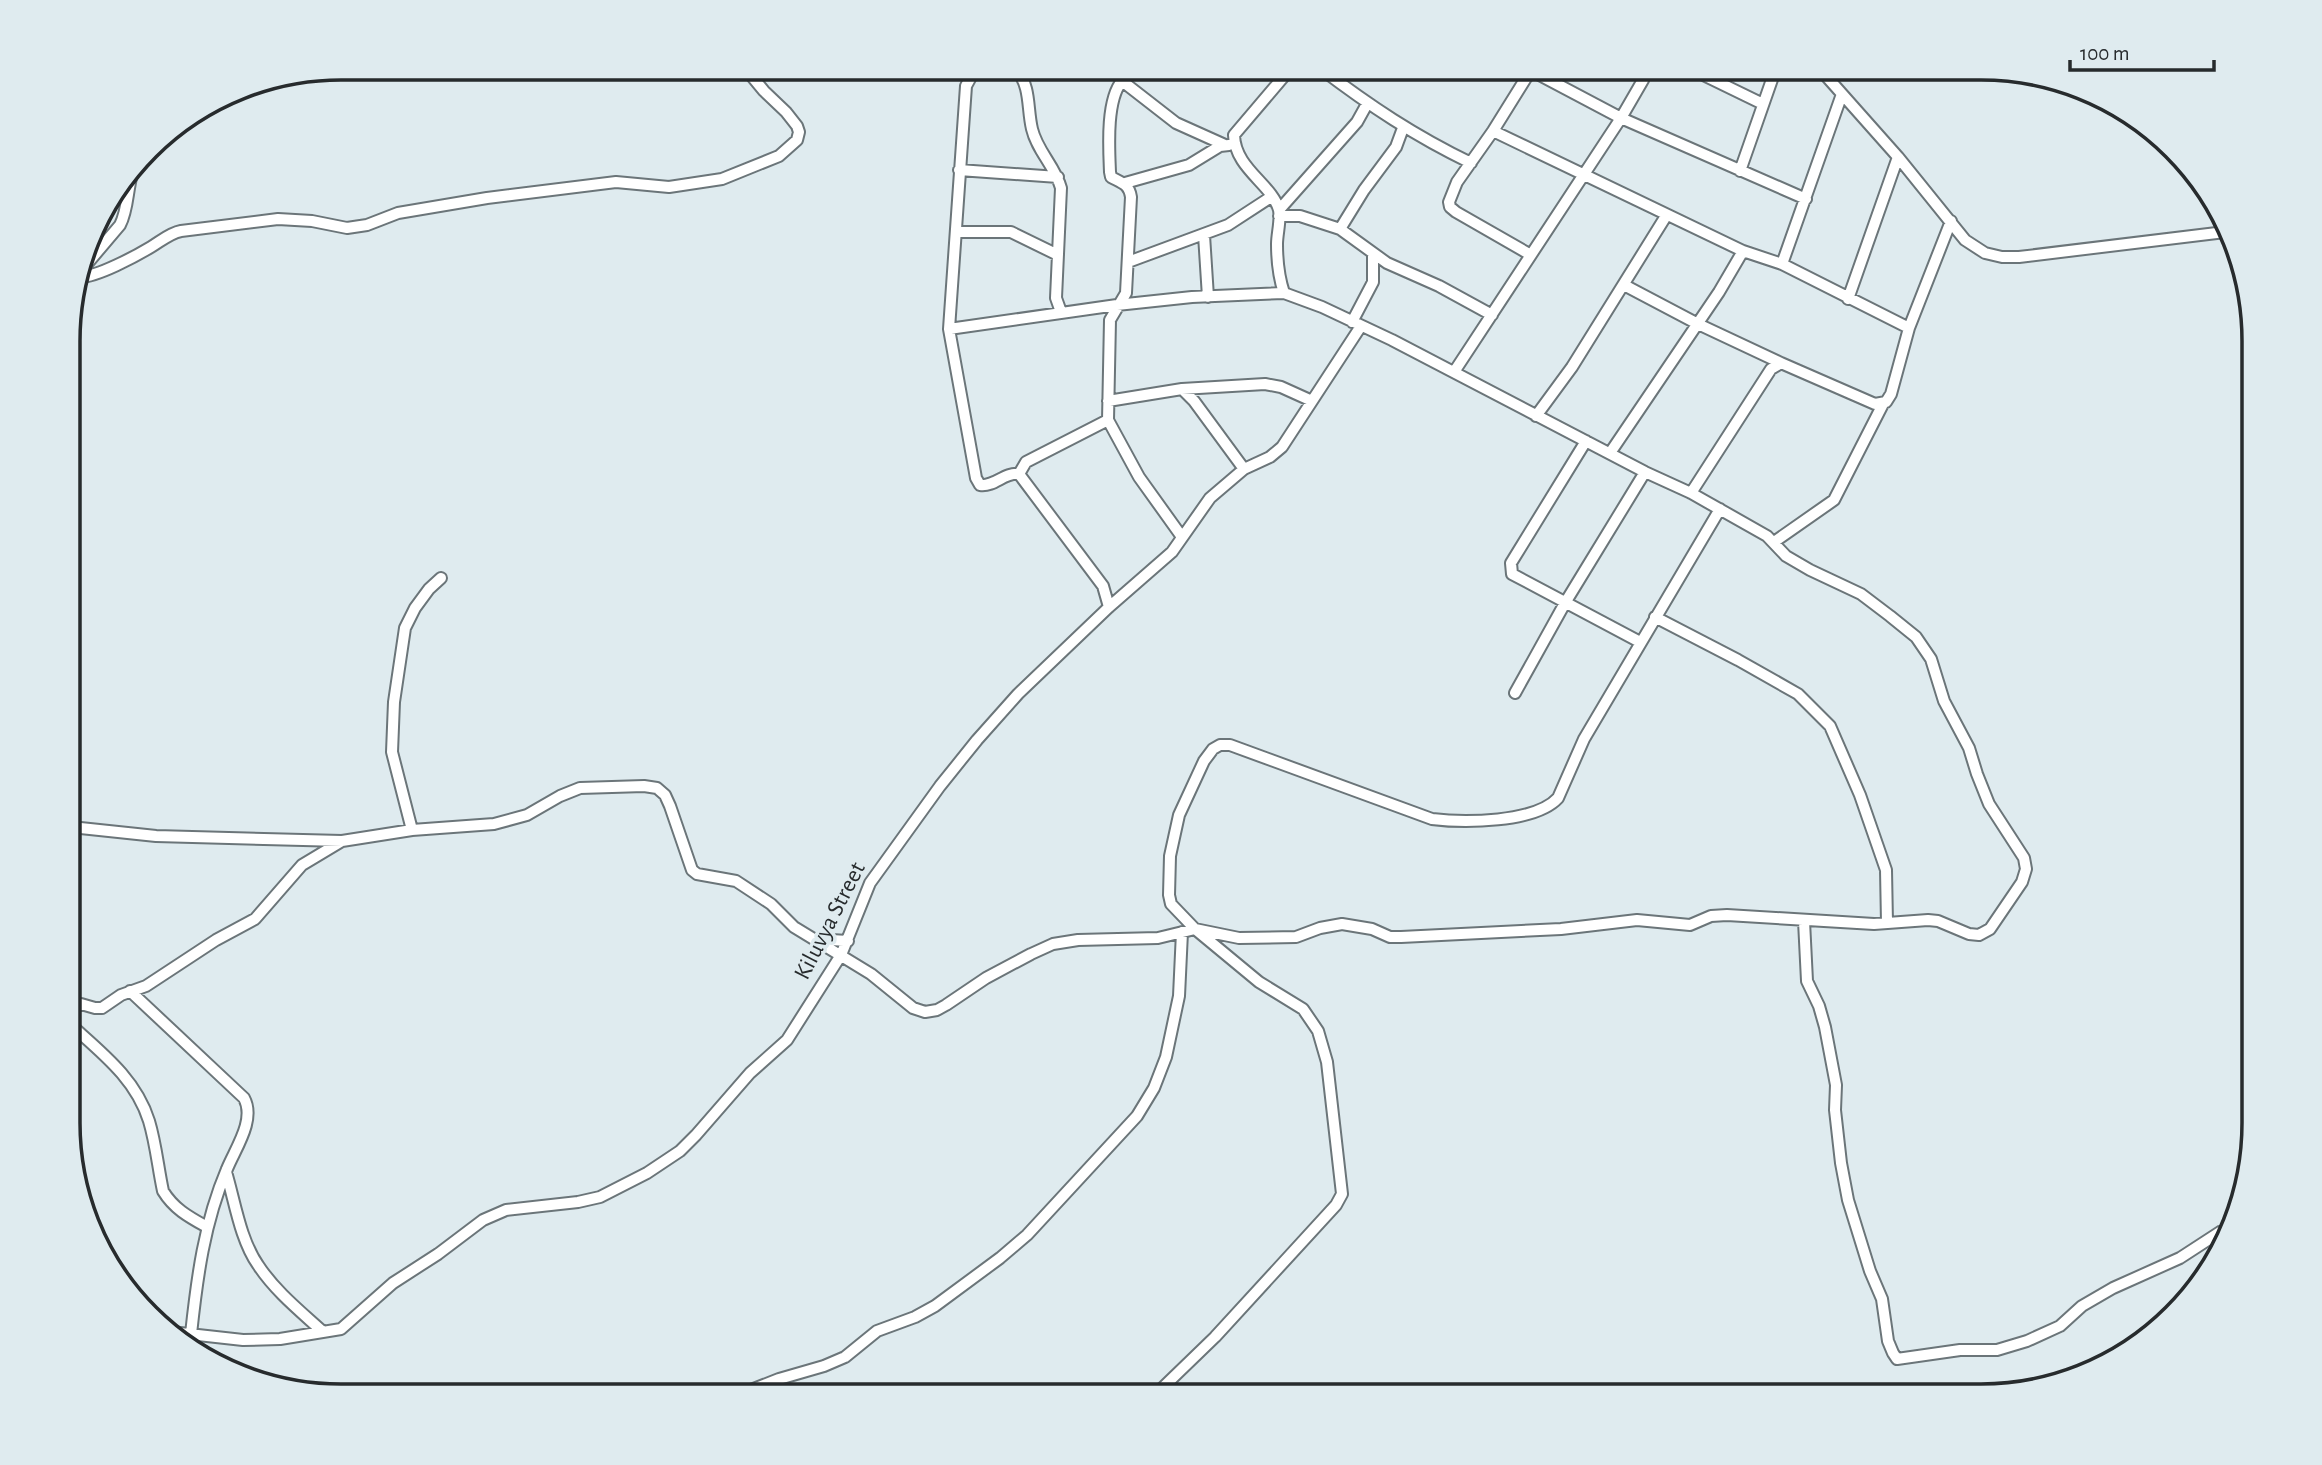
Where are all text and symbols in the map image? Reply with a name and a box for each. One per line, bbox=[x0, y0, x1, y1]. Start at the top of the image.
scale bar bbox=[2070, 28, 2214, 72]
text: 100 m bbox=[2080, 43, 2130, 64]
street label: Kiluvya Street bbox=[790, 858, 870, 984]

